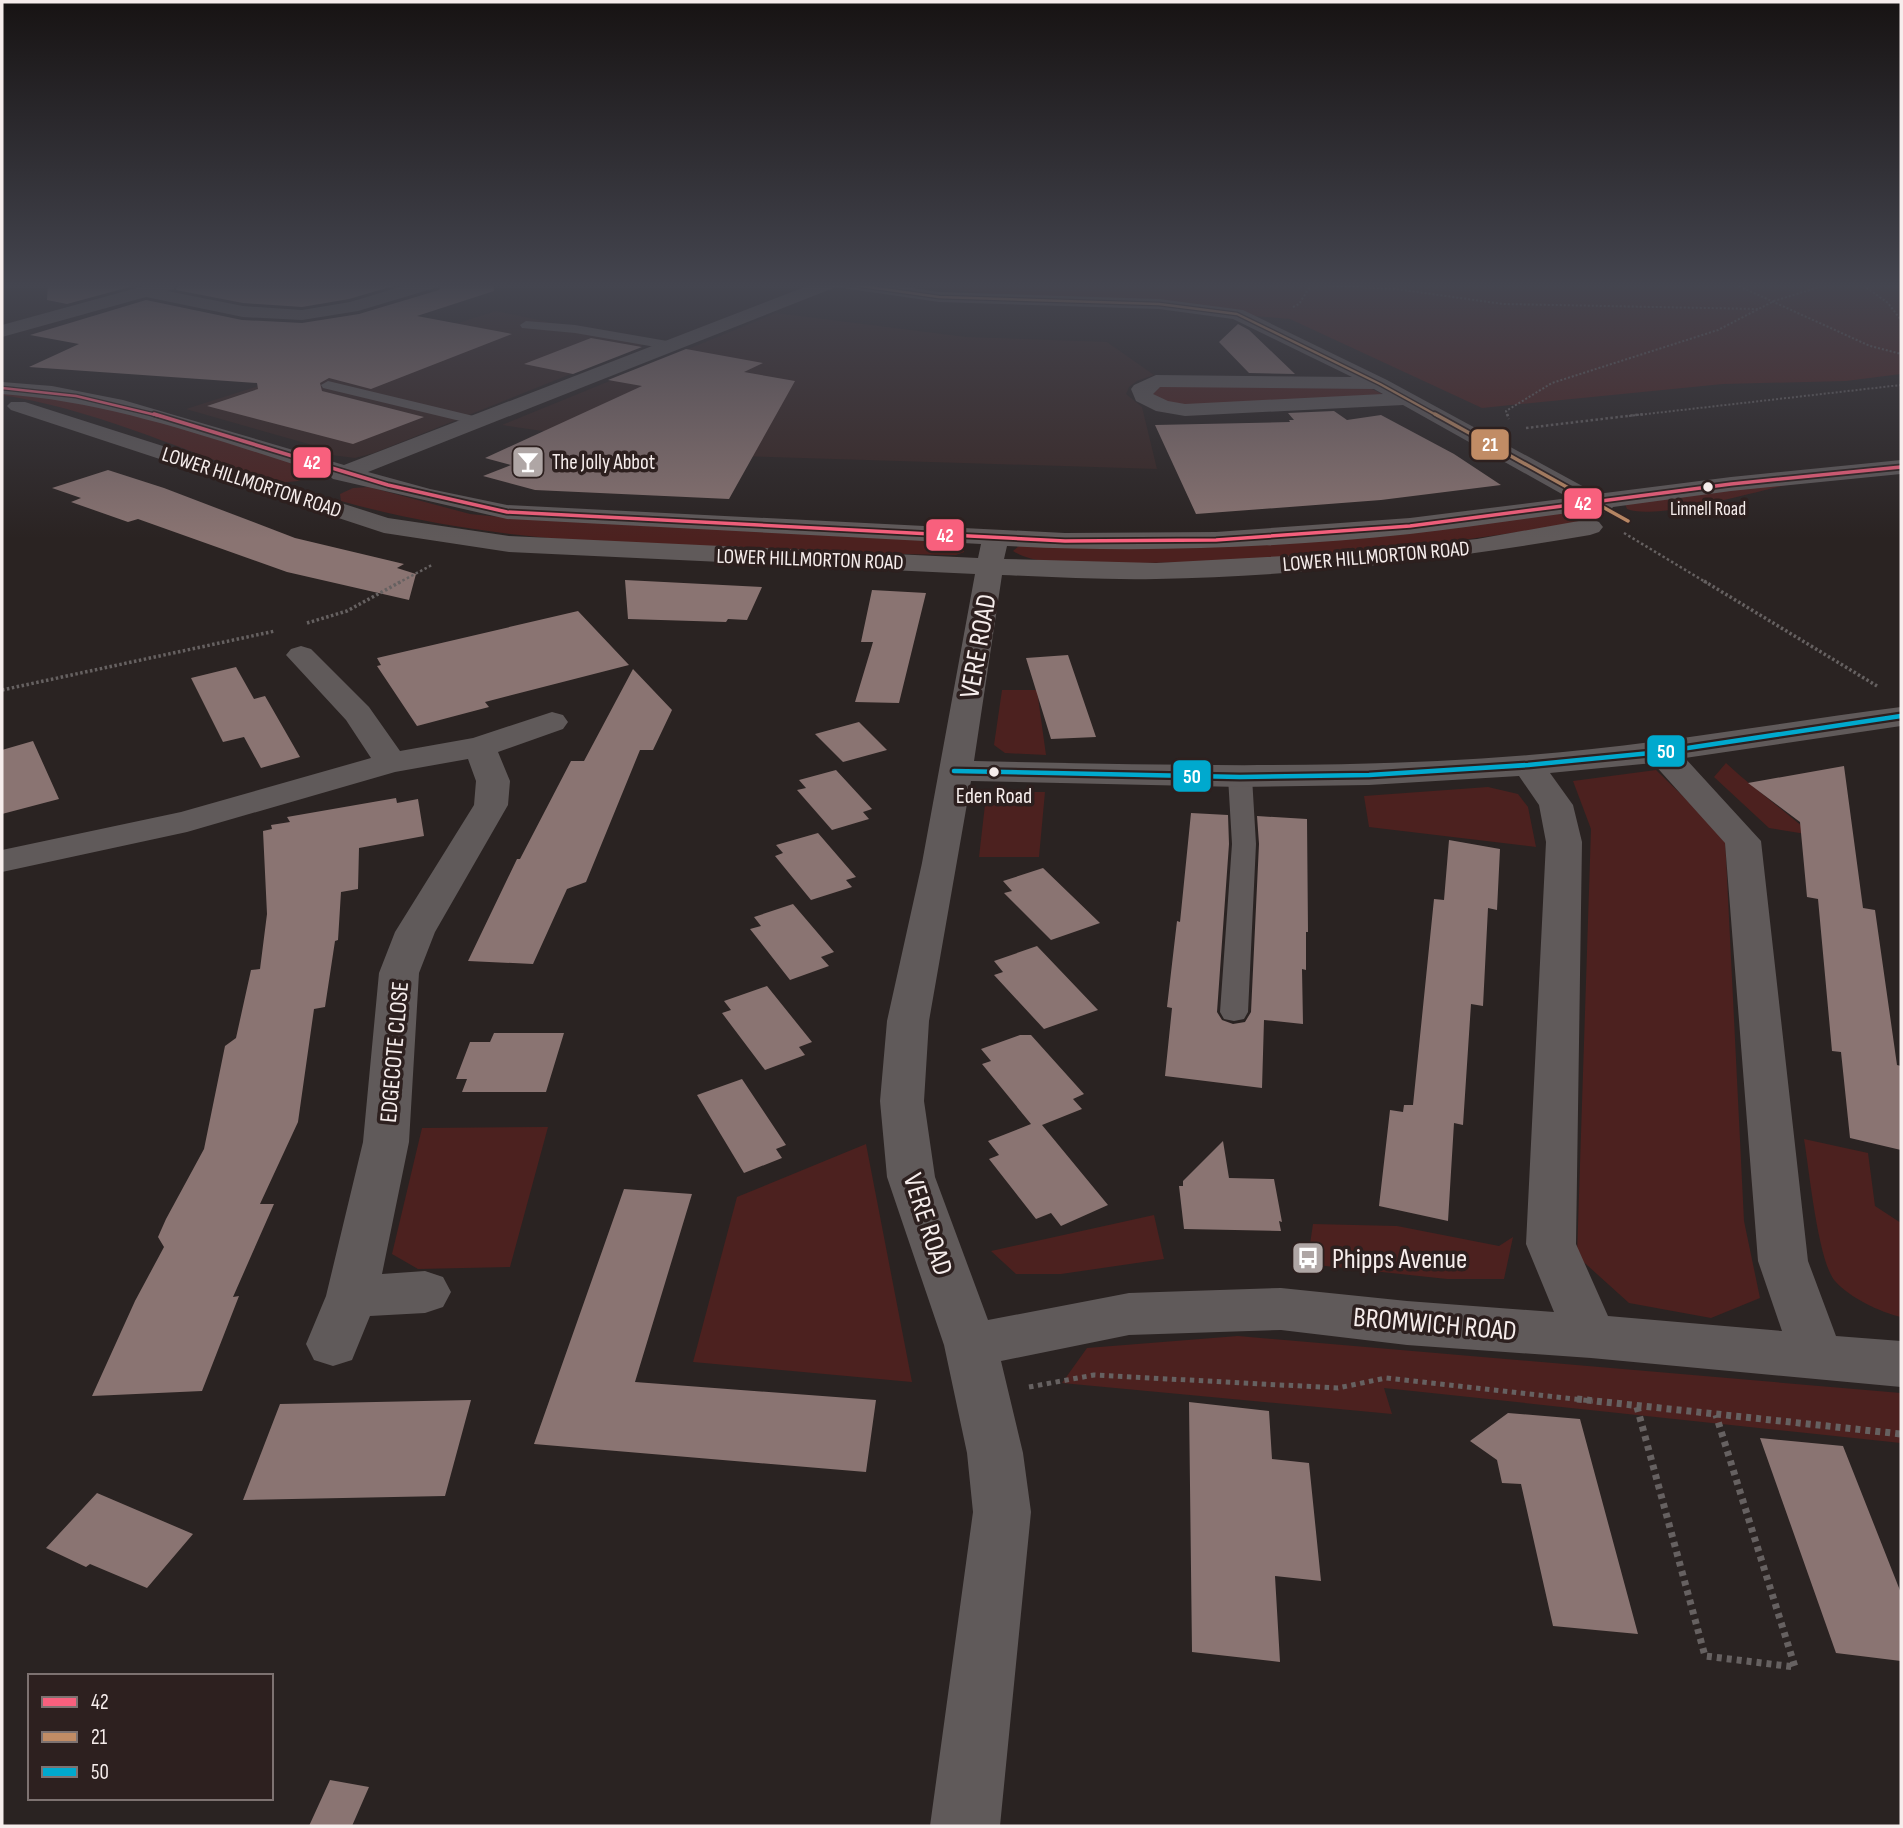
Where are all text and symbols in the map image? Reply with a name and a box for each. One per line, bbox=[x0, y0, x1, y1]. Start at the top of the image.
line badge: 21 bbox=[1470, 428, 1510, 461]
text: 21 bbox=[1482, 434, 1498, 457]
street label: LOWER HILLMORTON ROAD bbox=[159, 442, 345, 523]
bar icon: The Jolly Abbot bbox=[509, 443, 547, 481]
line badge: 42 bbox=[292, 446, 332, 479]
place label: The Jolly Abbot bbox=[552, 450, 655, 475]
text: 42 bbox=[303, 452, 321, 475]
marker: Linnell Road bbox=[1701, 480, 1715, 494]
line badge: 42 bbox=[1563, 487, 1603, 520]
text: 42 bbox=[1574, 493, 1592, 516]
place label: Linnell Road bbox=[1670, 498, 1746, 521]
line badge: 42 bbox=[925, 518, 965, 552]
text: 42 bbox=[936, 525, 954, 548]
street label: LOWER HILLMORTON ROAD bbox=[1282, 536, 1470, 577]
street label: LOWER HILLMORTON ROAD bbox=[716, 544, 904, 575]
street label: VERE ROAD bbox=[953, 592, 1004, 701]
line badge: 50 bbox=[1646, 734, 1686, 768]
text: 50 bbox=[1657, 741, 1675, 764]
line badge: 50 bbox=[1172, 759, 1212, 793]
marker: Eden Road bbox=[987, 765, 1001, 779]
text: 50 bbox=[1183, 766, 1201, 789]
place label: Eden Road bbox=[956, 783, 1032, 810]
street label: EDGECOTE CLOSE bbox=[374, 980, 415, 1124]
street label: VERE ROAD bbox=[896, 1169, 960, 1280]
bus stop icon: Phipps Avenue bbox=[1289, 1239, 1327, 1277]
place label: Phipps Avenue bbox=[1332, 1243, 1467, 1276]
street label: BROMWICH ROAD bbox=[1352, 1301, 1518, 1348]
legend bbox=[28, 1674, 273, 1800]
text: 42 bbox=[91, 1690, 109, 1715]
text: 21 bbox=[91, 1725, 108, 1750]
text: 50 bbox=[91, 1760, 109, 1785]

